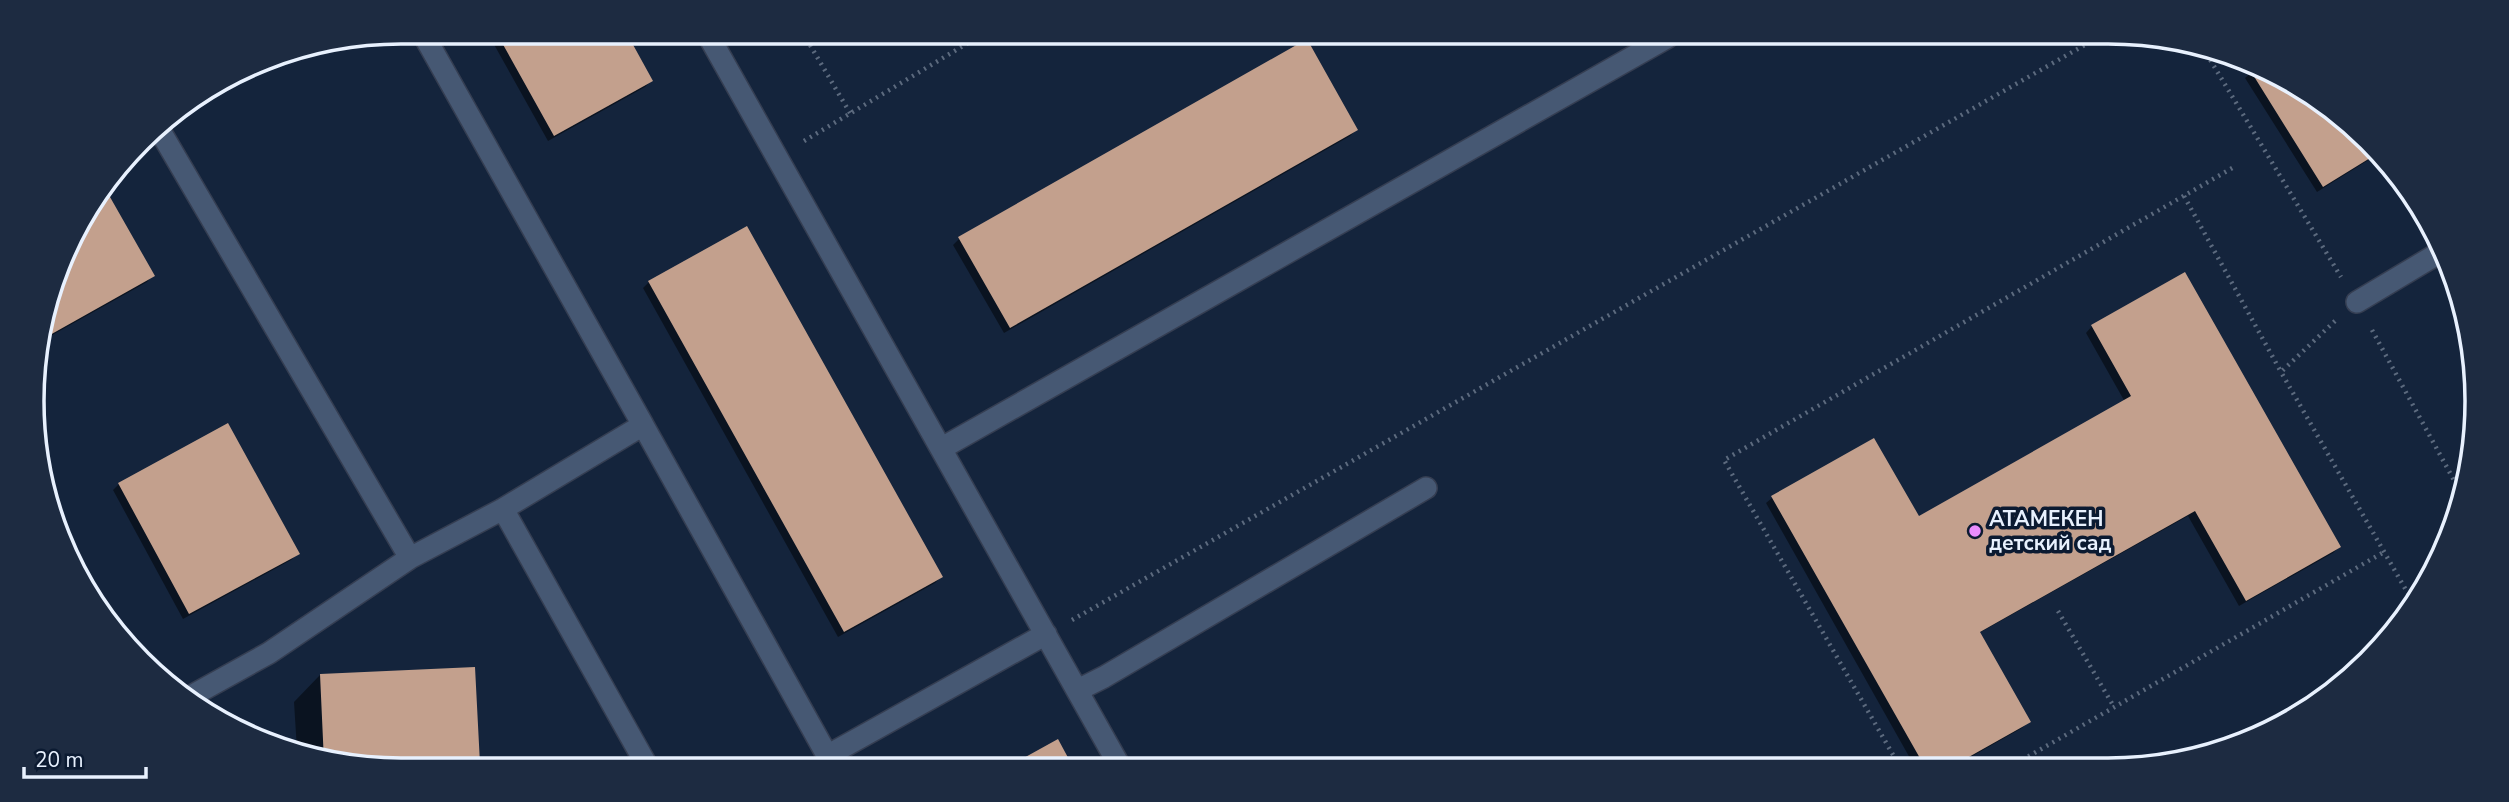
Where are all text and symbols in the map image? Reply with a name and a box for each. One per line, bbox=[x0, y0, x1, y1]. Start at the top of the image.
place label: АТАМЕКЕН детский сад bbox=[1989, 505, 2111, 557]
marker: АТАМЕКЕН детский сад bbox=[1967, 523, 1983, 539]
scale bar bbox=[24, 736, 147, 780]
text: 20 m bbox=[35, 746, 84, 774]

